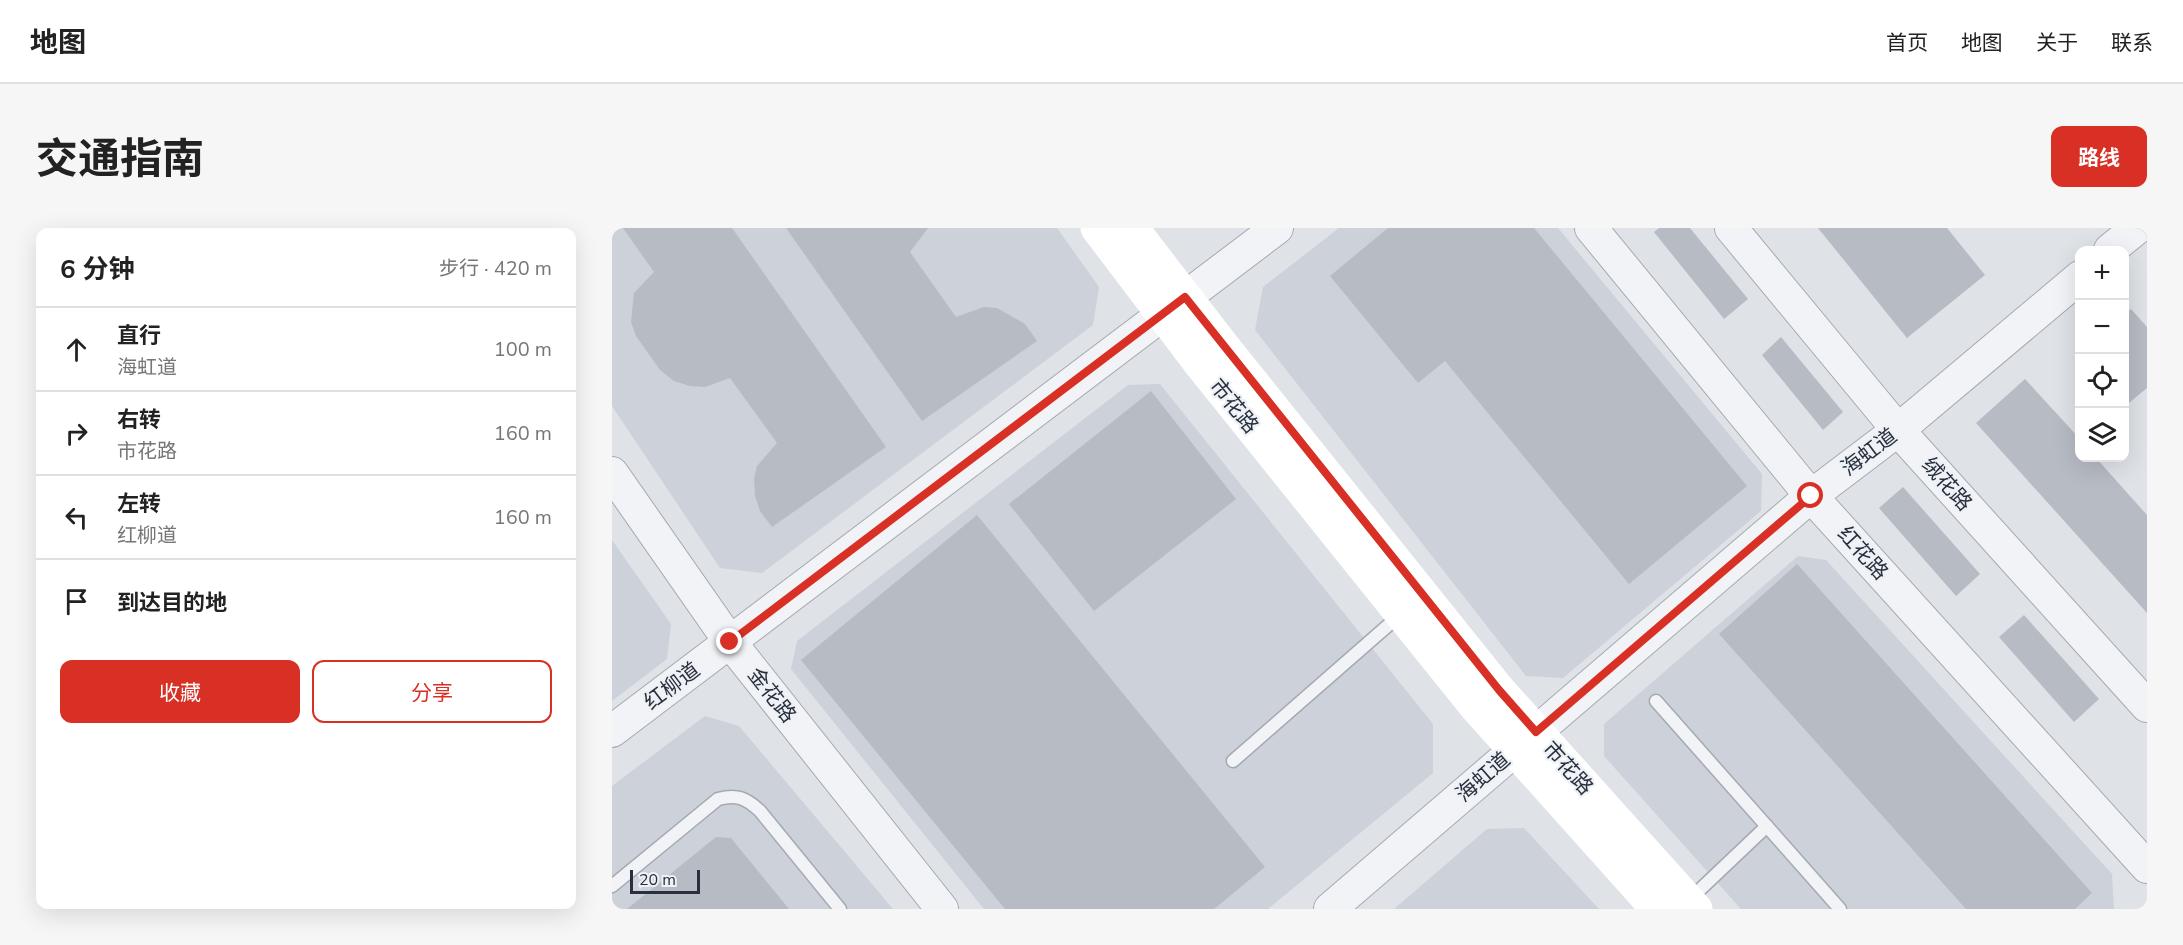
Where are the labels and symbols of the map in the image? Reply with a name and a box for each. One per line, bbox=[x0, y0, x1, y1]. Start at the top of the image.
street label: 市花路 bbox=[1203, 373, 1265, 439]
street label: 海虹道 bbox=[1835, 422, 1903, 482]
street label: 绒花路 bbox=[1916, 451, 1978, 517]
route start bbox=[1797, 482, 1823, 508]
street label: 红花路 bbox=[1832, 520, 1894, 586]
route end bbox=[716, 628, 742, 654]
street label: 红柳道 bbox=[638, 656, 706, 716]
street label: 金花路 bbox=[742, 662, 802, 728]
street label: 市花路 bbox=[1537, 735, 1599, 801]
street label: 海虹道 bbox=[1450, 746, 1516, 808]
scale bar bbox=[630, 867, 700, 894]

